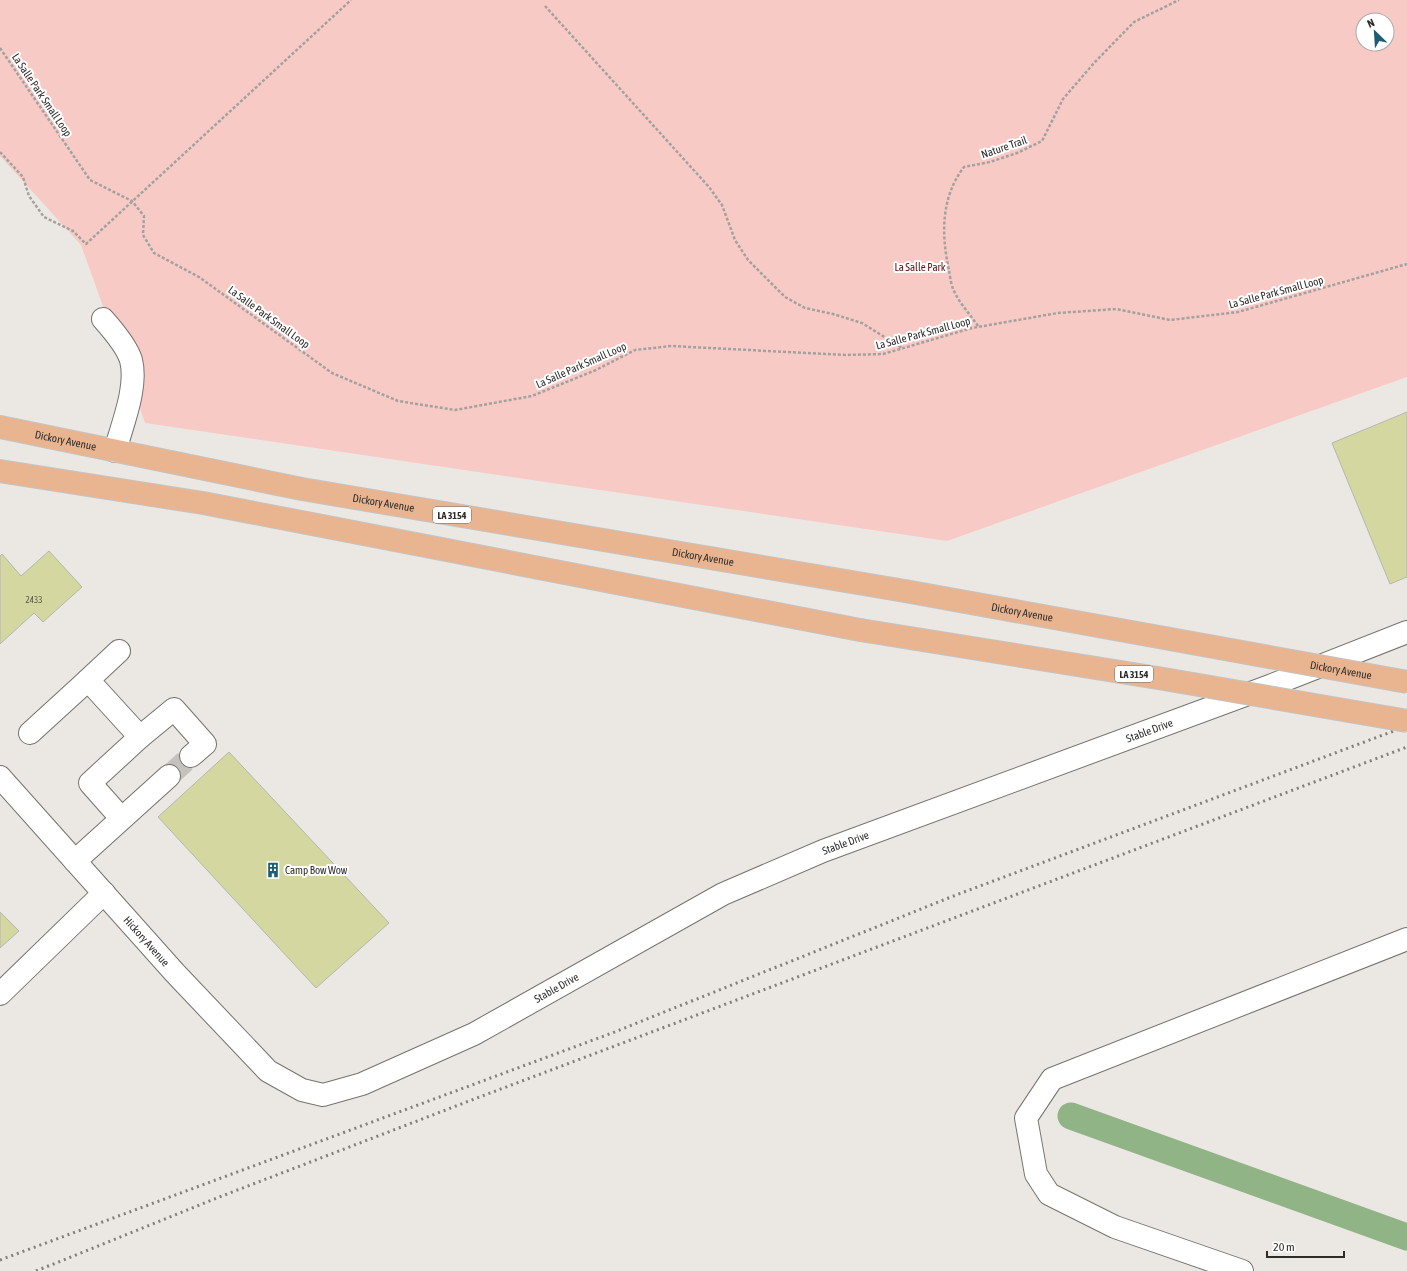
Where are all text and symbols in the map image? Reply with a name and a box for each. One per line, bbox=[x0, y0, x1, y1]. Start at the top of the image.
north arrow bbox=[1355, 12, 1395, 52]
text: N bbox=[1365, 16, 1376, 30]
street label: La Salle Park Small Loop bbox=[10, 51, 74, 139]
street label: Nature Trail bbox=[980, 134, 1029, 160]
park label: La Salle Park bbox=[894, 261, 946, 273]
street label: La Salle Park Small Loop bbox=[1227, 274, 1325, 310]
street label: La Salle Park Small Loop bbox=[226, 283, 312, 351]
street label: La Salle Park Small Loop bbox=[874, 315, 972, 351]
street label: La Salle Park Small Loop bbox=[534, 340, 628, 390]
street label: Dickory Avenue bbox=[34, 428, 97, 453]
street label: Dickory Avenue bbox=[352, 492, 415, 514]
road number: LA 3154 bbox=[433, 507, 471, 523]
street label: Dickory Avenue bbox=[671, 546, 735, 568]
house number: 2433 bbox=[26, 595, 42, 605]
street label: Dickory Avenue bbox=[990, 601, 1054, 624]
street label: Dickory Avenue bbox=[1309, 659, 1373, 681]
road number: LA 3154 bbox=[1115, 666, 1153, 682]
street label: Stable Drive bbox=[1124, 716, 1174, 745]
street label: Stable Drive bbox=[820, 829, 870, 857]
building icon: Camp Bow Wow bbox=[264, 861, 282, 879]
place label: Camp Bow Wow bbox=[285, 864, 348, 876]
street label: Hickory Avenue bbox=[121, 914, 172, 968]
street label: Stable Drive bbox=[532, 971, 581, 1005]
scale bar bbox=[1267, 1233, 1344, 1259]
text: 20 m bbox=[1273, 1240, 1295, 1254]

